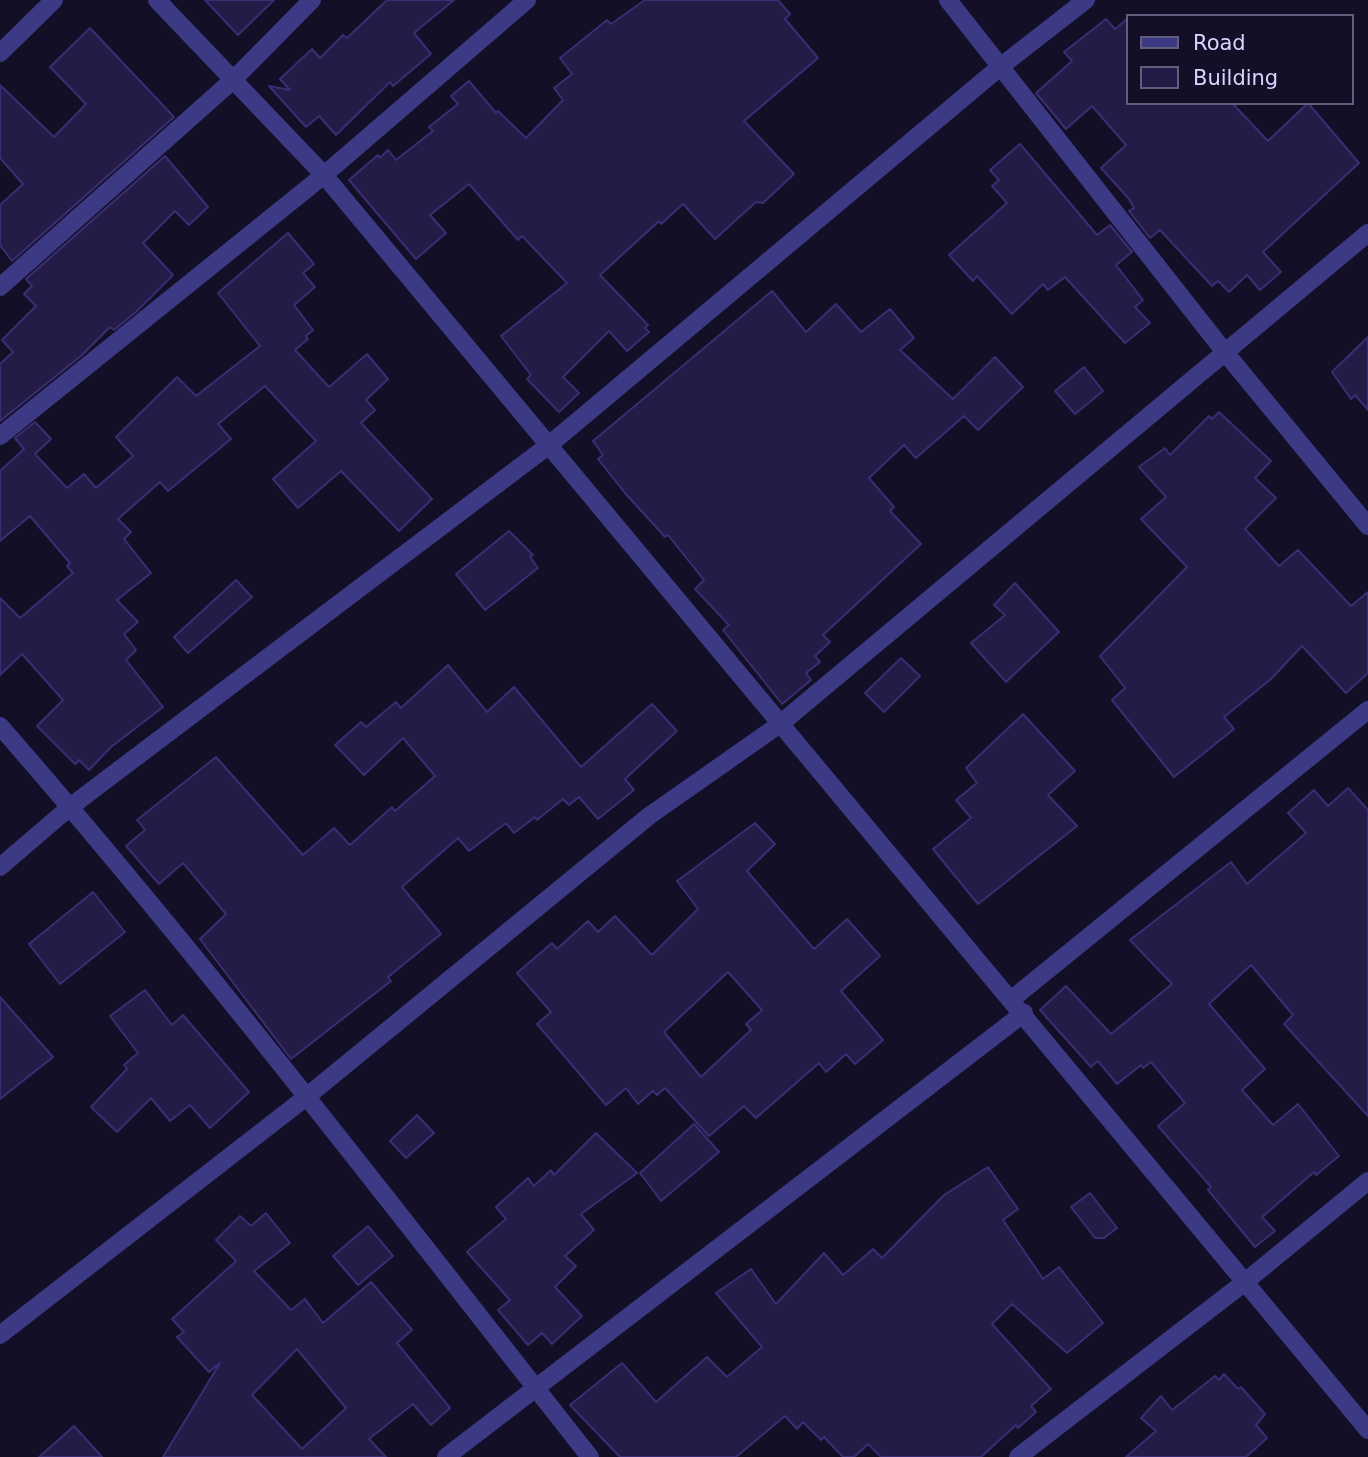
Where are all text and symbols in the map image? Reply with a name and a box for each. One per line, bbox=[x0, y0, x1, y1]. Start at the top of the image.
legend bbox=[1126, 14, 1354, 105]
text: Road bbox=[1193, 31, 1246, 55]
text: Building bbox=[1193, 66, 1278, 90]

